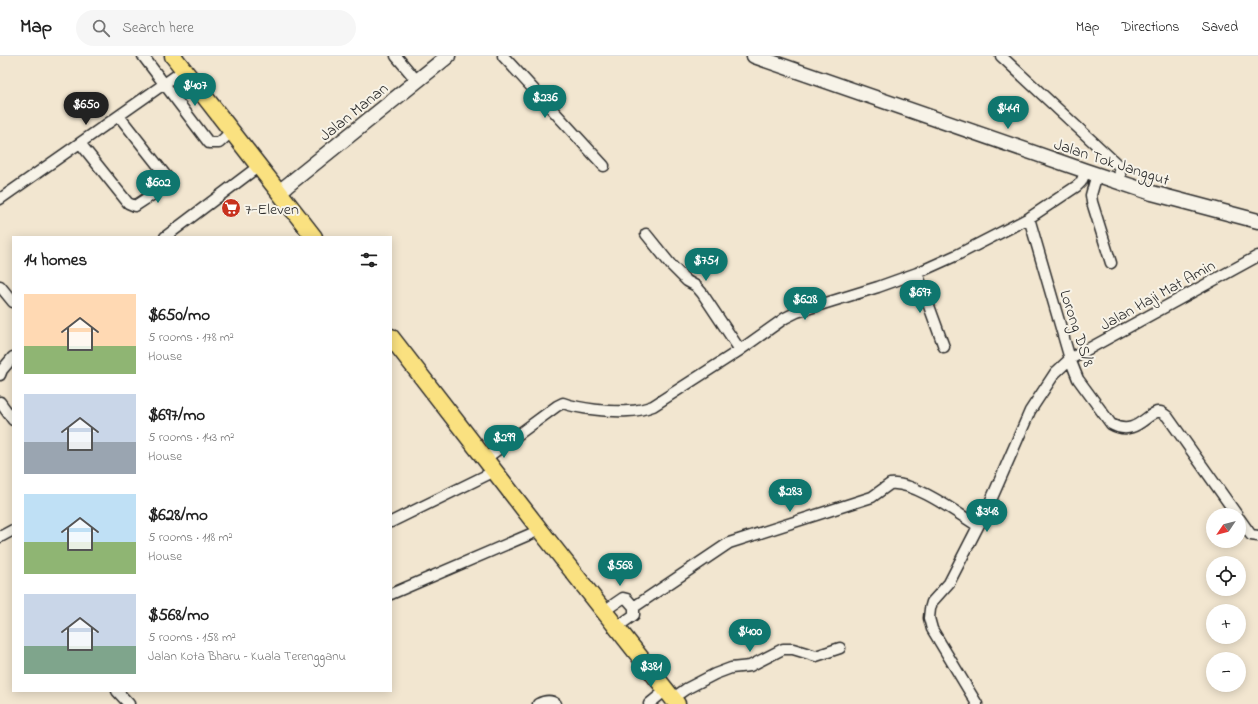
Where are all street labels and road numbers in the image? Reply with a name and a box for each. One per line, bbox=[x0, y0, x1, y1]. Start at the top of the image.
street label: Jalan Manan bbox=[315, 77, 394, 148]
street label: Jalan Tok Janggut bbox=[1050, 133, 1173, 193]
street label: Jalan Haji Mat Amin bbox=[1096, 254, 1220, 337]
street label: Lorong DS/8 bbox=[1052, 287, 1100, 370]

